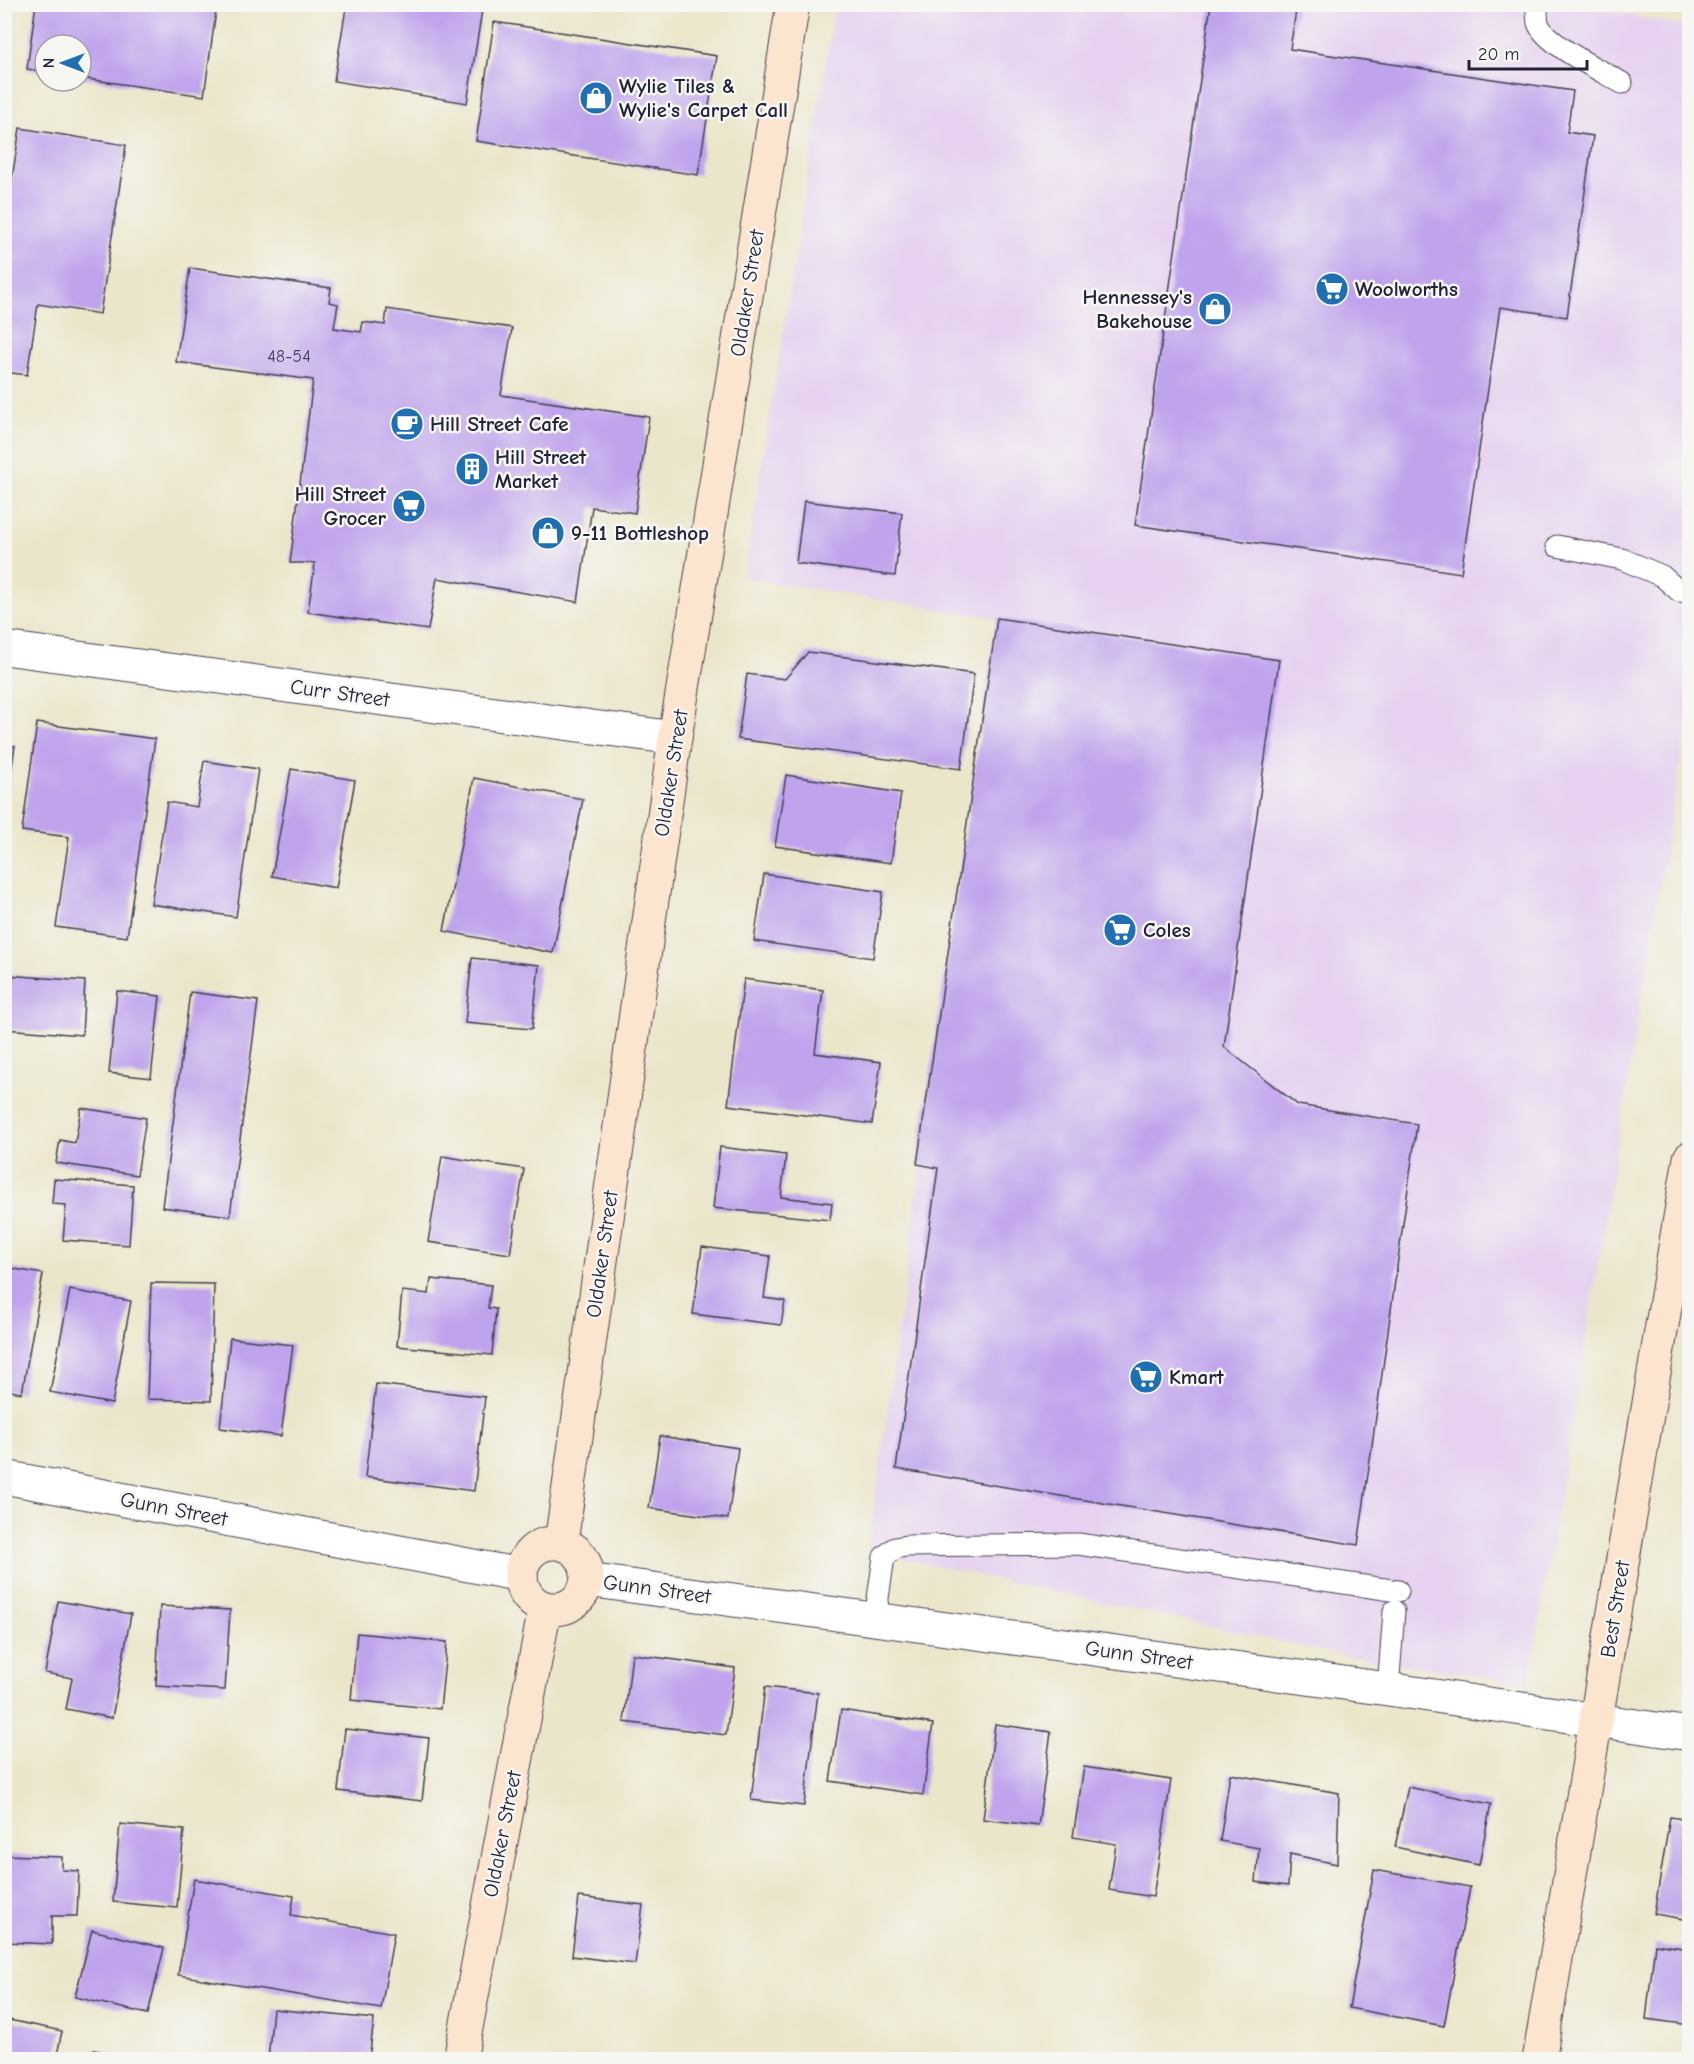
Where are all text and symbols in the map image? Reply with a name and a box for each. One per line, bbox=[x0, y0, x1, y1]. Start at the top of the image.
north arrow bbox=[33, 33, 93, 93]
scale bar bbox=[1469, 33, 1588, 71]
text: 20 m bbox=[1478, 44, 1519, 65]
text: N bbox=[40, 58, 58, 68]
place label: Wylie Tiles & Wylie's Carpet Call bbox=[619, 74, 788, 122]
shop icon: Wylie Tiles & Wylie's Carpet Call bbox=[578, 80, 614, 116]
street label: Oldaker Street bbox=[725, 227, 769, 358]
supermarket icon: Woolworths bbox=[1314, 271, 1350, 307]
place label: Woolworths bbox=[1355, 277, 1458, 301]
place label: Hennessey's Bakehouse bbox=[1083, 285, 1192, 333]
shop icon: Hennessey's Bakehouse bbox=[1197, 291, 1233, 327]
house number: 48-54 bbox=[267, 346, 311, 367]
cafe icon: Hill Street Cafe bbox=[389, 406, 425, 442]
place label: Hill Street Cafe bbox=[430, 412, 569, 436]
place label: Hill Street Market bbox=[495, 445, 587, 493]
building icon: Hill Street Market bbox=[454, 451, 490, 487]
place label: Hill Street Grocer bbox=[295, 482, 387, 530]
supermarket icon: Hill Street Grocer bbox=[391, 488, 427, 524]
shop icon: 9-11 Bottleshop bbox=[530, 515, 566, 551]
place label: 9-11 Bottleshop bbox=[571, 521, 709, 545]
street label: Curr Street bbox=[289, 674, 392, 712]
street label: Oldaker Street bbox=[649, 707, 693, 838]
supermarket icon: Coles bbox=[1102, 912, 1138, 948]
place label: Coles bbox=[1143, 918, 1191, 942]
street label: Oldaker Street bbox=[581, 1188, 623, 1319]
supermarket icon: Kmart bbox=[1128, 1359, 1164, 1395]
place label: Kmart bbox=[1169, 1365, 1225, 1389]
street label: Gunn Street bbox=[118, 1487, 231, 1531]
street label: Best Street bbox=[1595, 1558, 1635, 1659]
street label: Gunn Street bbox=[602, 1570, 713, 1609]
street label: Gunn Street bbox=[1084, 1636, 1195, 1675]
street label: Oldaker Street bbox=[478, 1768, 526, 1899]

